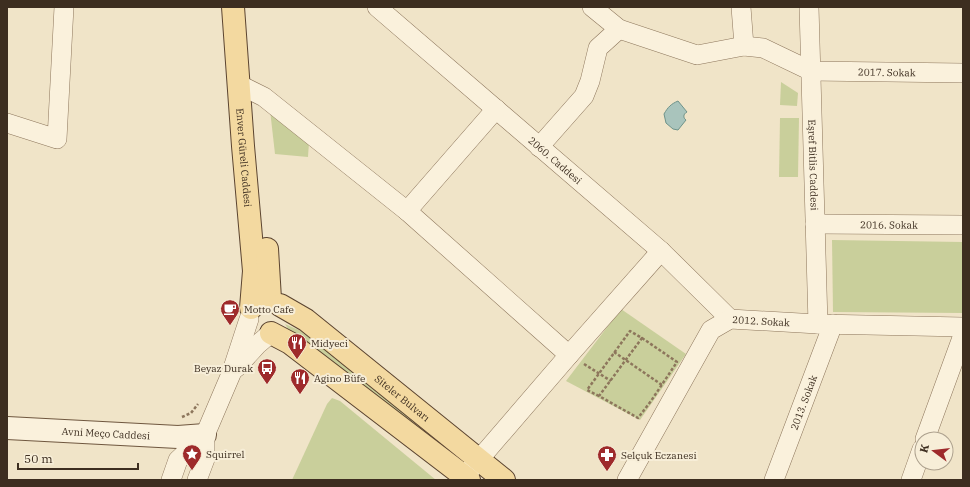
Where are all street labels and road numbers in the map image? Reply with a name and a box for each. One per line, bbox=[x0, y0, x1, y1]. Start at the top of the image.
street label: 2017. Sokak bbox=[858, 65, 916, 79]
street label: Enver Güreli Caddesi bbox=[234, 108, 255, 208]
street label: Eşref Bitlis Caddesi bbox=[806, 119, 821, 211]
street label: 2060. Caddesi bbox=[526, 134, 585, 187]
street label: 2016. Sokak bbox=[860, 218, 918, 231]
street label: 2012. Sokak bbox=[732, 313, 790, 329]
street label: Siteler Bulvarı bbox=[372, 372, 433, 424]
street label: 2013. Sokak bbox=[787, 373, 820, 432]
street label: Avni Meço Caddesi bbox=[61, 424, 150, 442]

